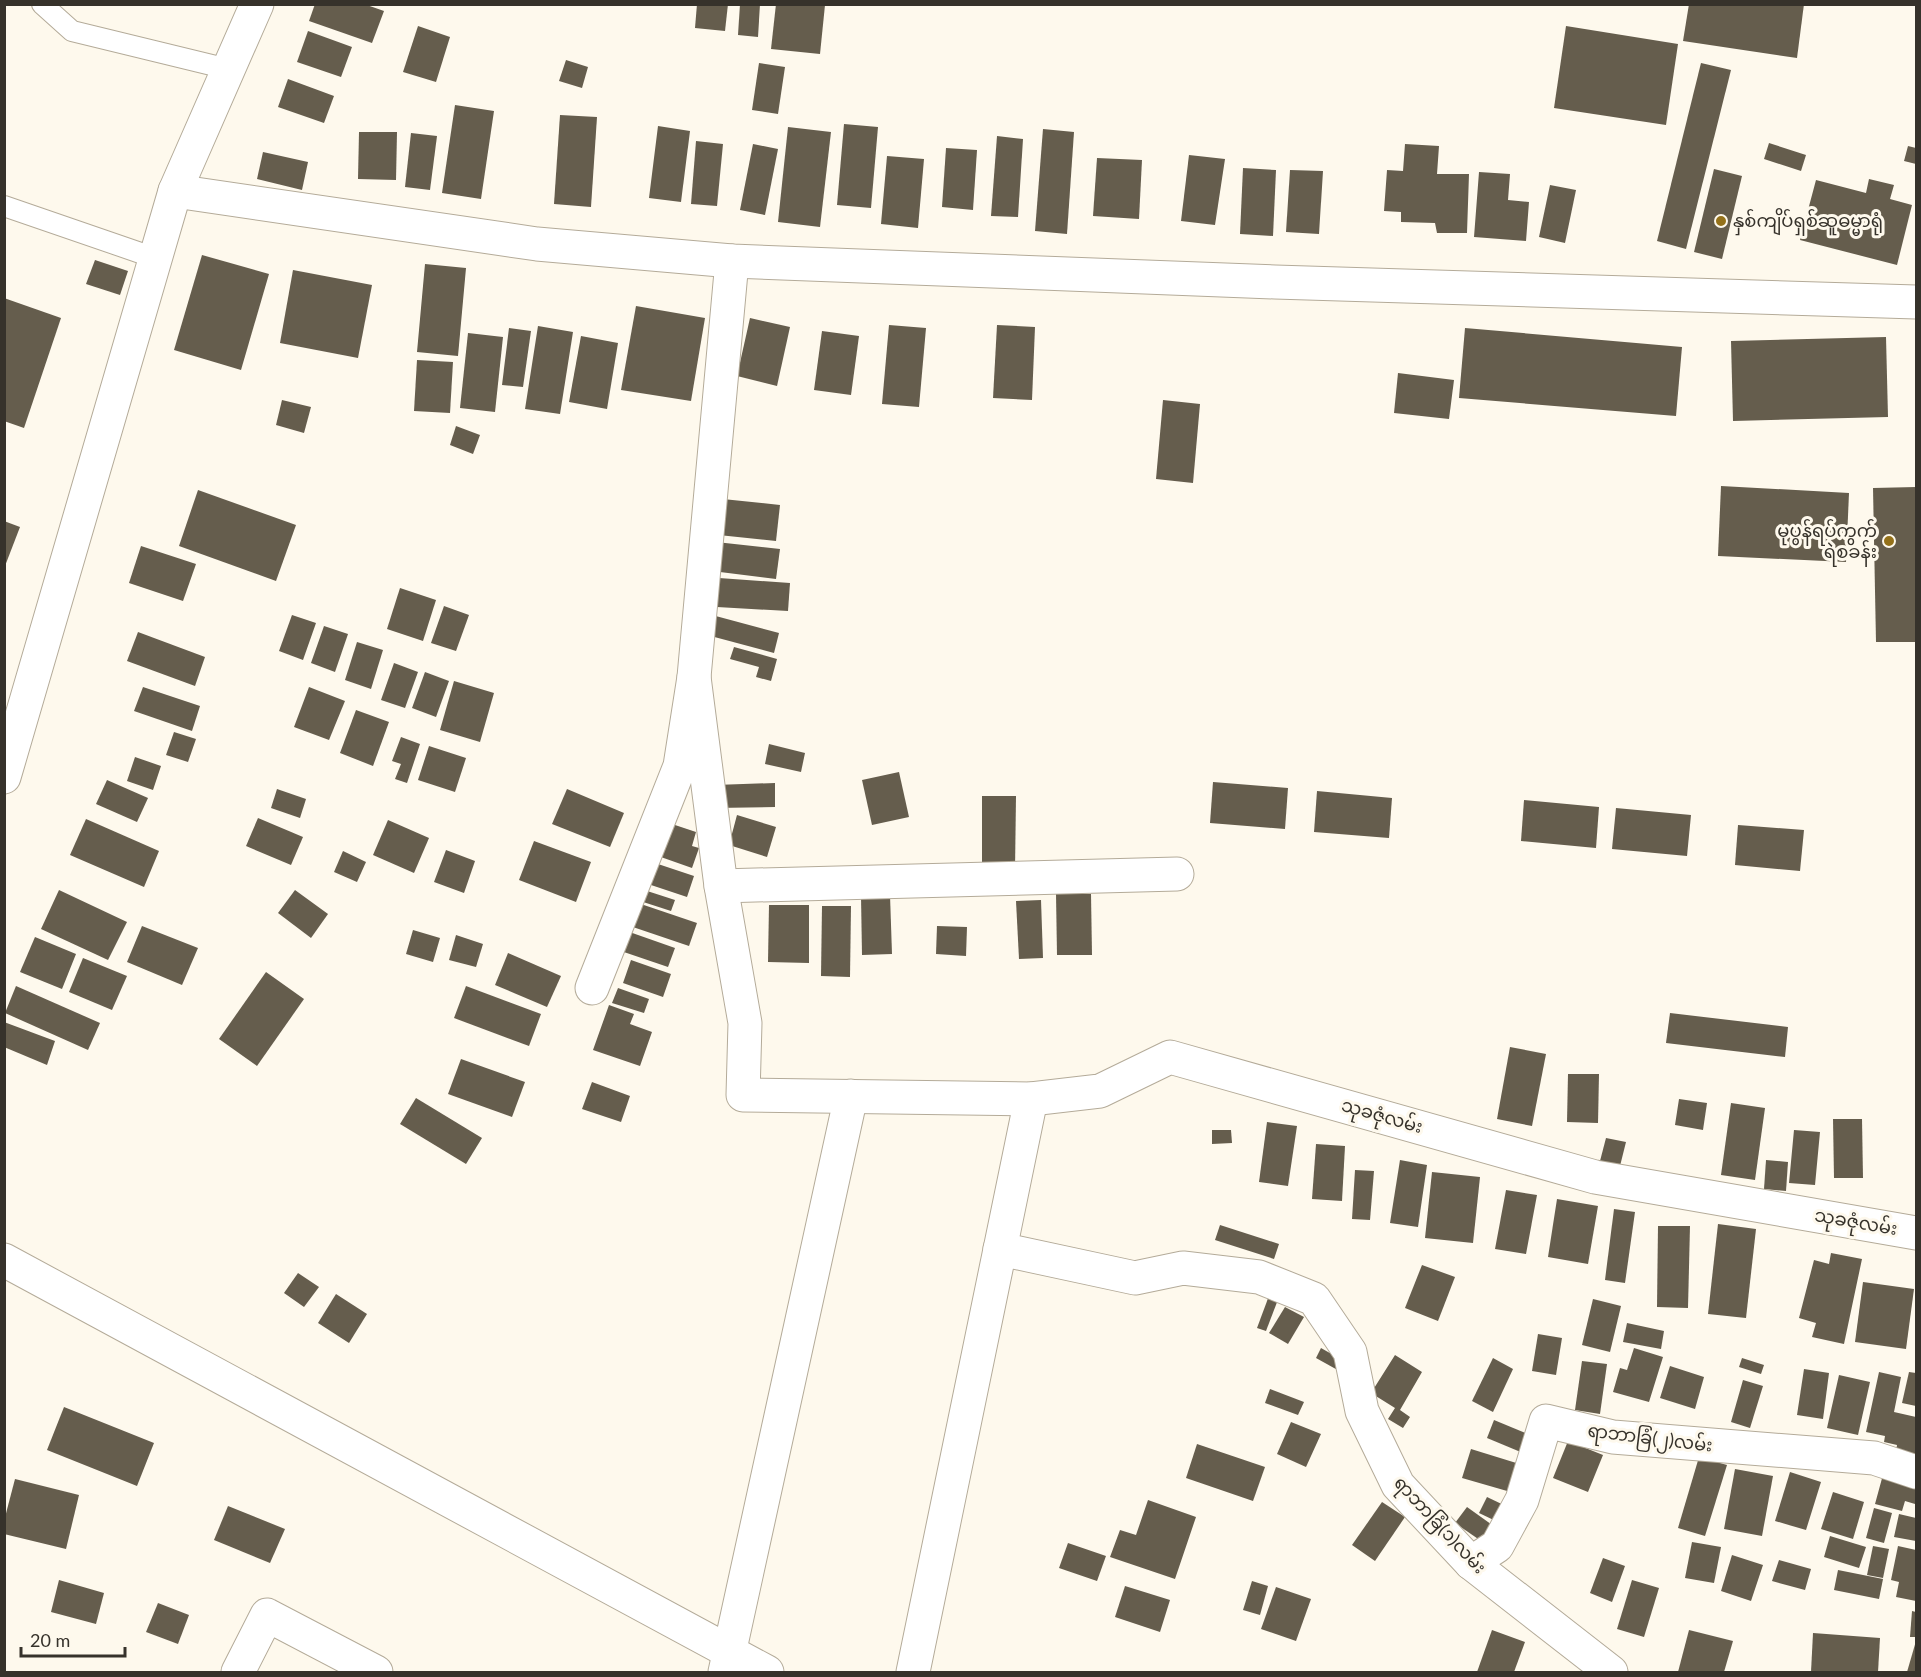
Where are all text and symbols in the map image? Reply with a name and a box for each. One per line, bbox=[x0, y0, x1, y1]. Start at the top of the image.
place label: နှစ်ကျိပ်ရှစ်ဆူဓမ္မာရုံ bbox=[1733, 207, 1883, 236]
marker: နှစ်ကျိပ်ရှစ်ဆူဓမ္မာရုံ bbox=[1714, 214, 1728, 228]
place label: မုပွန်ရပ်ကွက် ရဲစခန်း bbox=[1777, 518, 1877, 567]
marker: မုပွန်ရပ်ကွက် ရဲစခန်း bbox=[1882, 534, 1896, 548]
street label: သုခဇုံလမ်း bbox=[1338, 1092, 1426, 1142]
street label: သုခဇုံလမ်း bbox=[1812, 1202, 1899, 1244]
street label: ရာဘာခြံ(၂)လမ်း bbox=[1586, 1417, 1714, 1461]
street label: ရာဘာခြံ(၁)လမ်း bbox=[1386, 1470, 1492, 1581]
scale bar bbox=[21, 1620, 124, 1658]
text: 20 m bbox=[30, 1629, 70, 1651]

